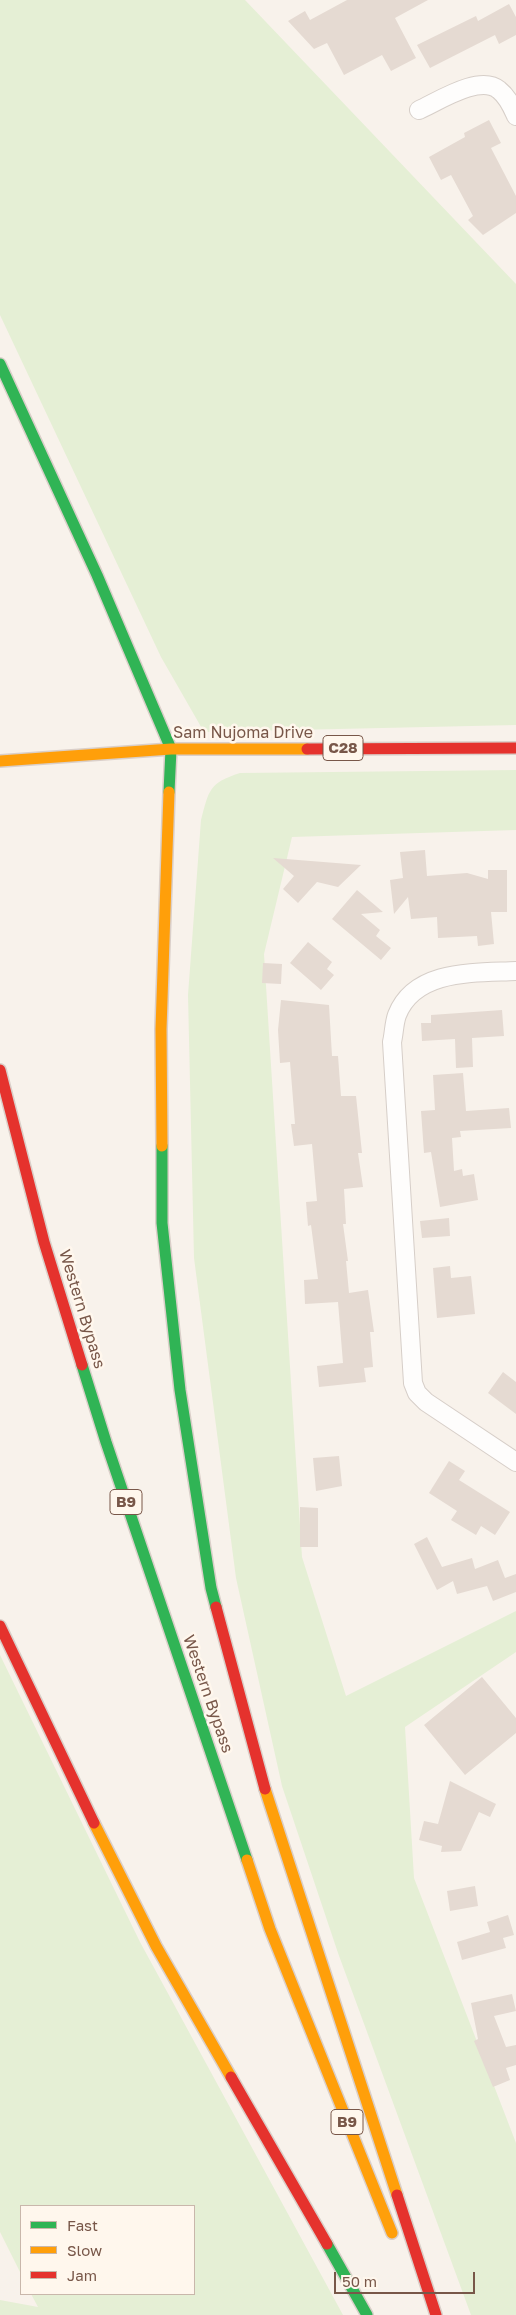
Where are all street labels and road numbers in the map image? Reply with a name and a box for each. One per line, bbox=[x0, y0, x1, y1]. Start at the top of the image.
street label: Sam Nujoma Drive bbox=[173, 723, 313, 743]
road number: C28 bbox=[323, 736, 363, 760]
street label: Western Bypass bbox=[55, 1247, 109, 1371]
road number: B9 bbox=[110, 1490, 142, 1514]
street label: Western Bypass bbox=[179, 1632, 237, 1756]
road number: B9 bbox=[331, 2110, 363, 2134]

